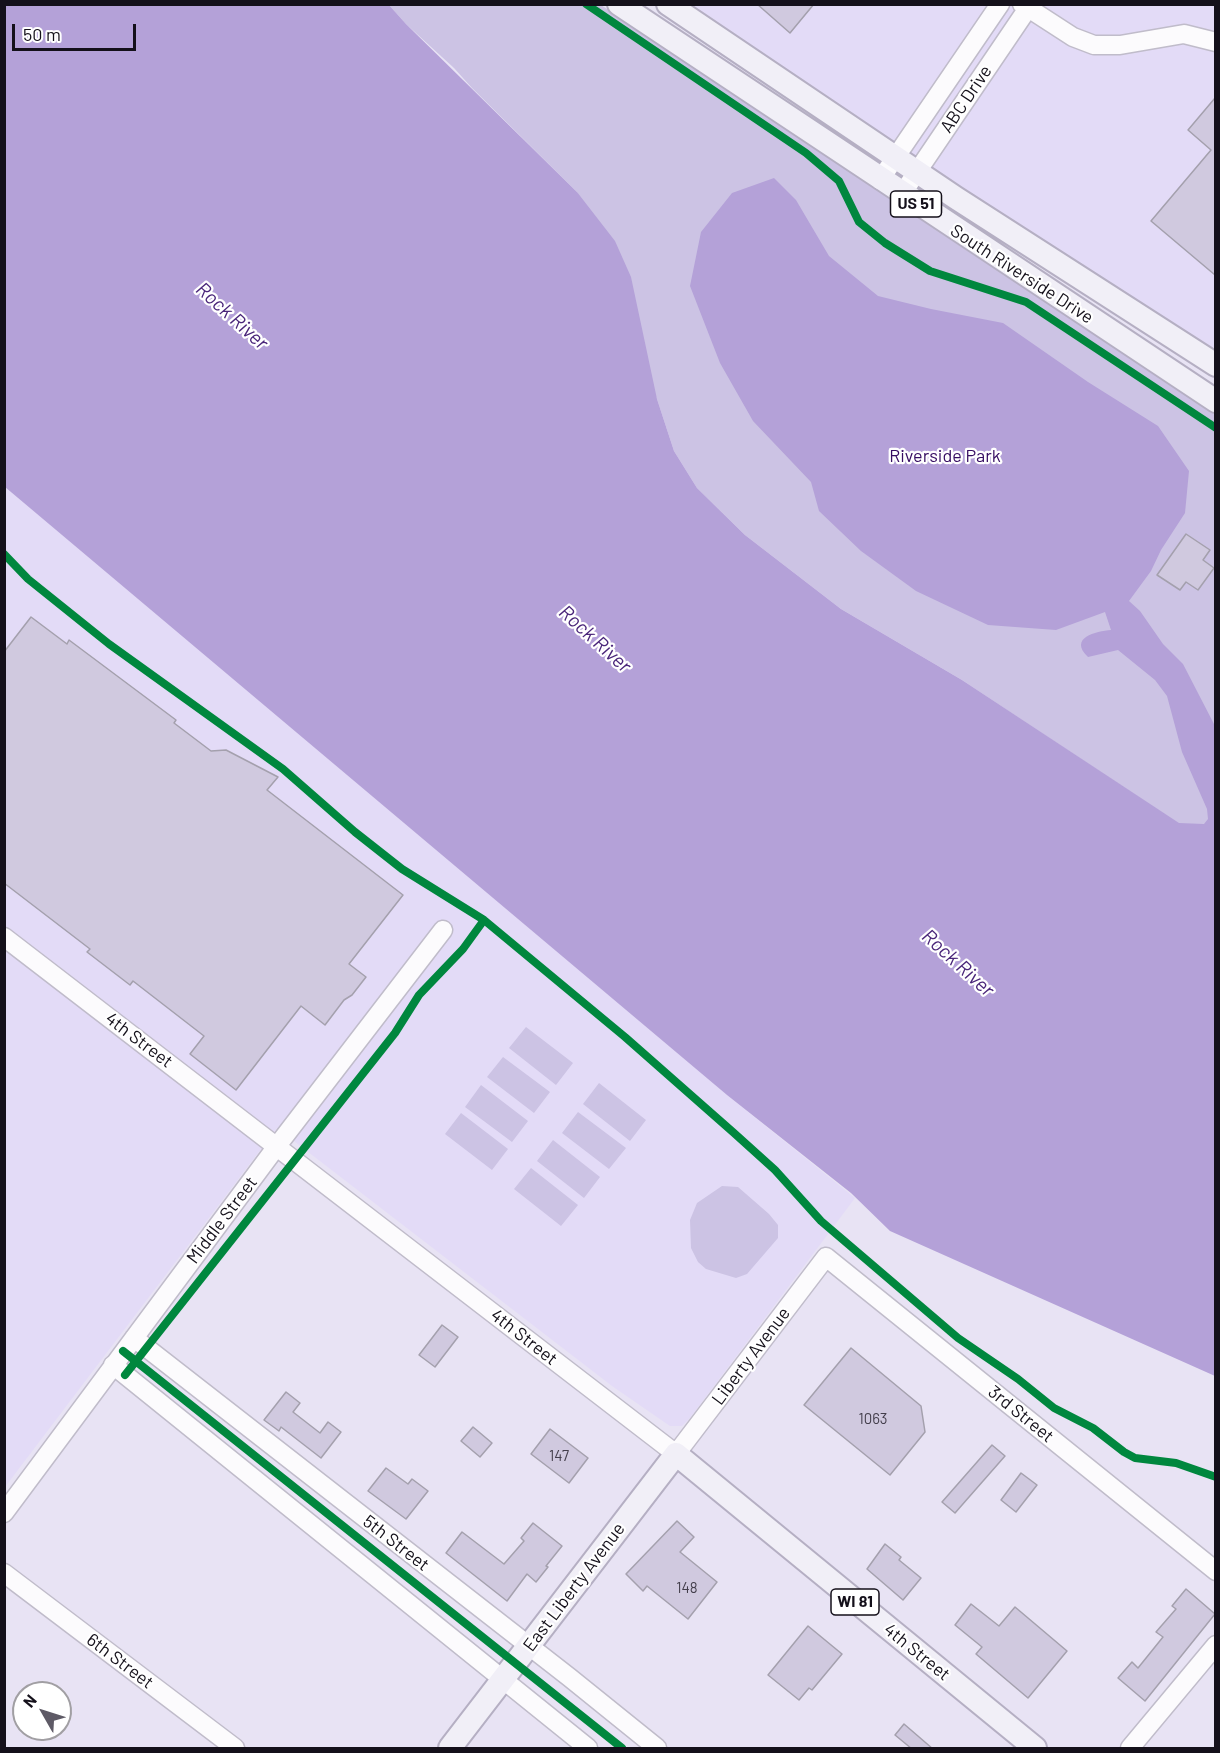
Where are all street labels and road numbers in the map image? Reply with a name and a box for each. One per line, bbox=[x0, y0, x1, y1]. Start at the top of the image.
street label: ABC Drive bbox=[936, 61, 996, 137]
road number: US 51 bbox=[890, 191, 942, 217]
street label: South Riverside Drive bbox=[946, 220, 1098, 328]
street label: 4th Street bbox=[101, 1008, 177, 1072]
street label: Middle Street bbox=[182, 1172, 262, 1268]
street label: Liberty Avenue bbox=[707, 1303, 795, 1409]
street label: 4th Street bbox=[486, 1304, 562, 1370]
street label: 3rd Street bbox=[984, 1381, 1058, 1447]
street label: 5th Street bbox=[359, 1510, 433, 1576]
street label: East Liberty Avenue bbox=[519, 1518, 629, 1656]
road number: WI 81 bbox=[831, 1589, 879, 1615]
street label: 4th Street bbox=[880, 1619, 954, 1685]
street label: 6th Street bbox=[82, 1629, 158, 1693]

